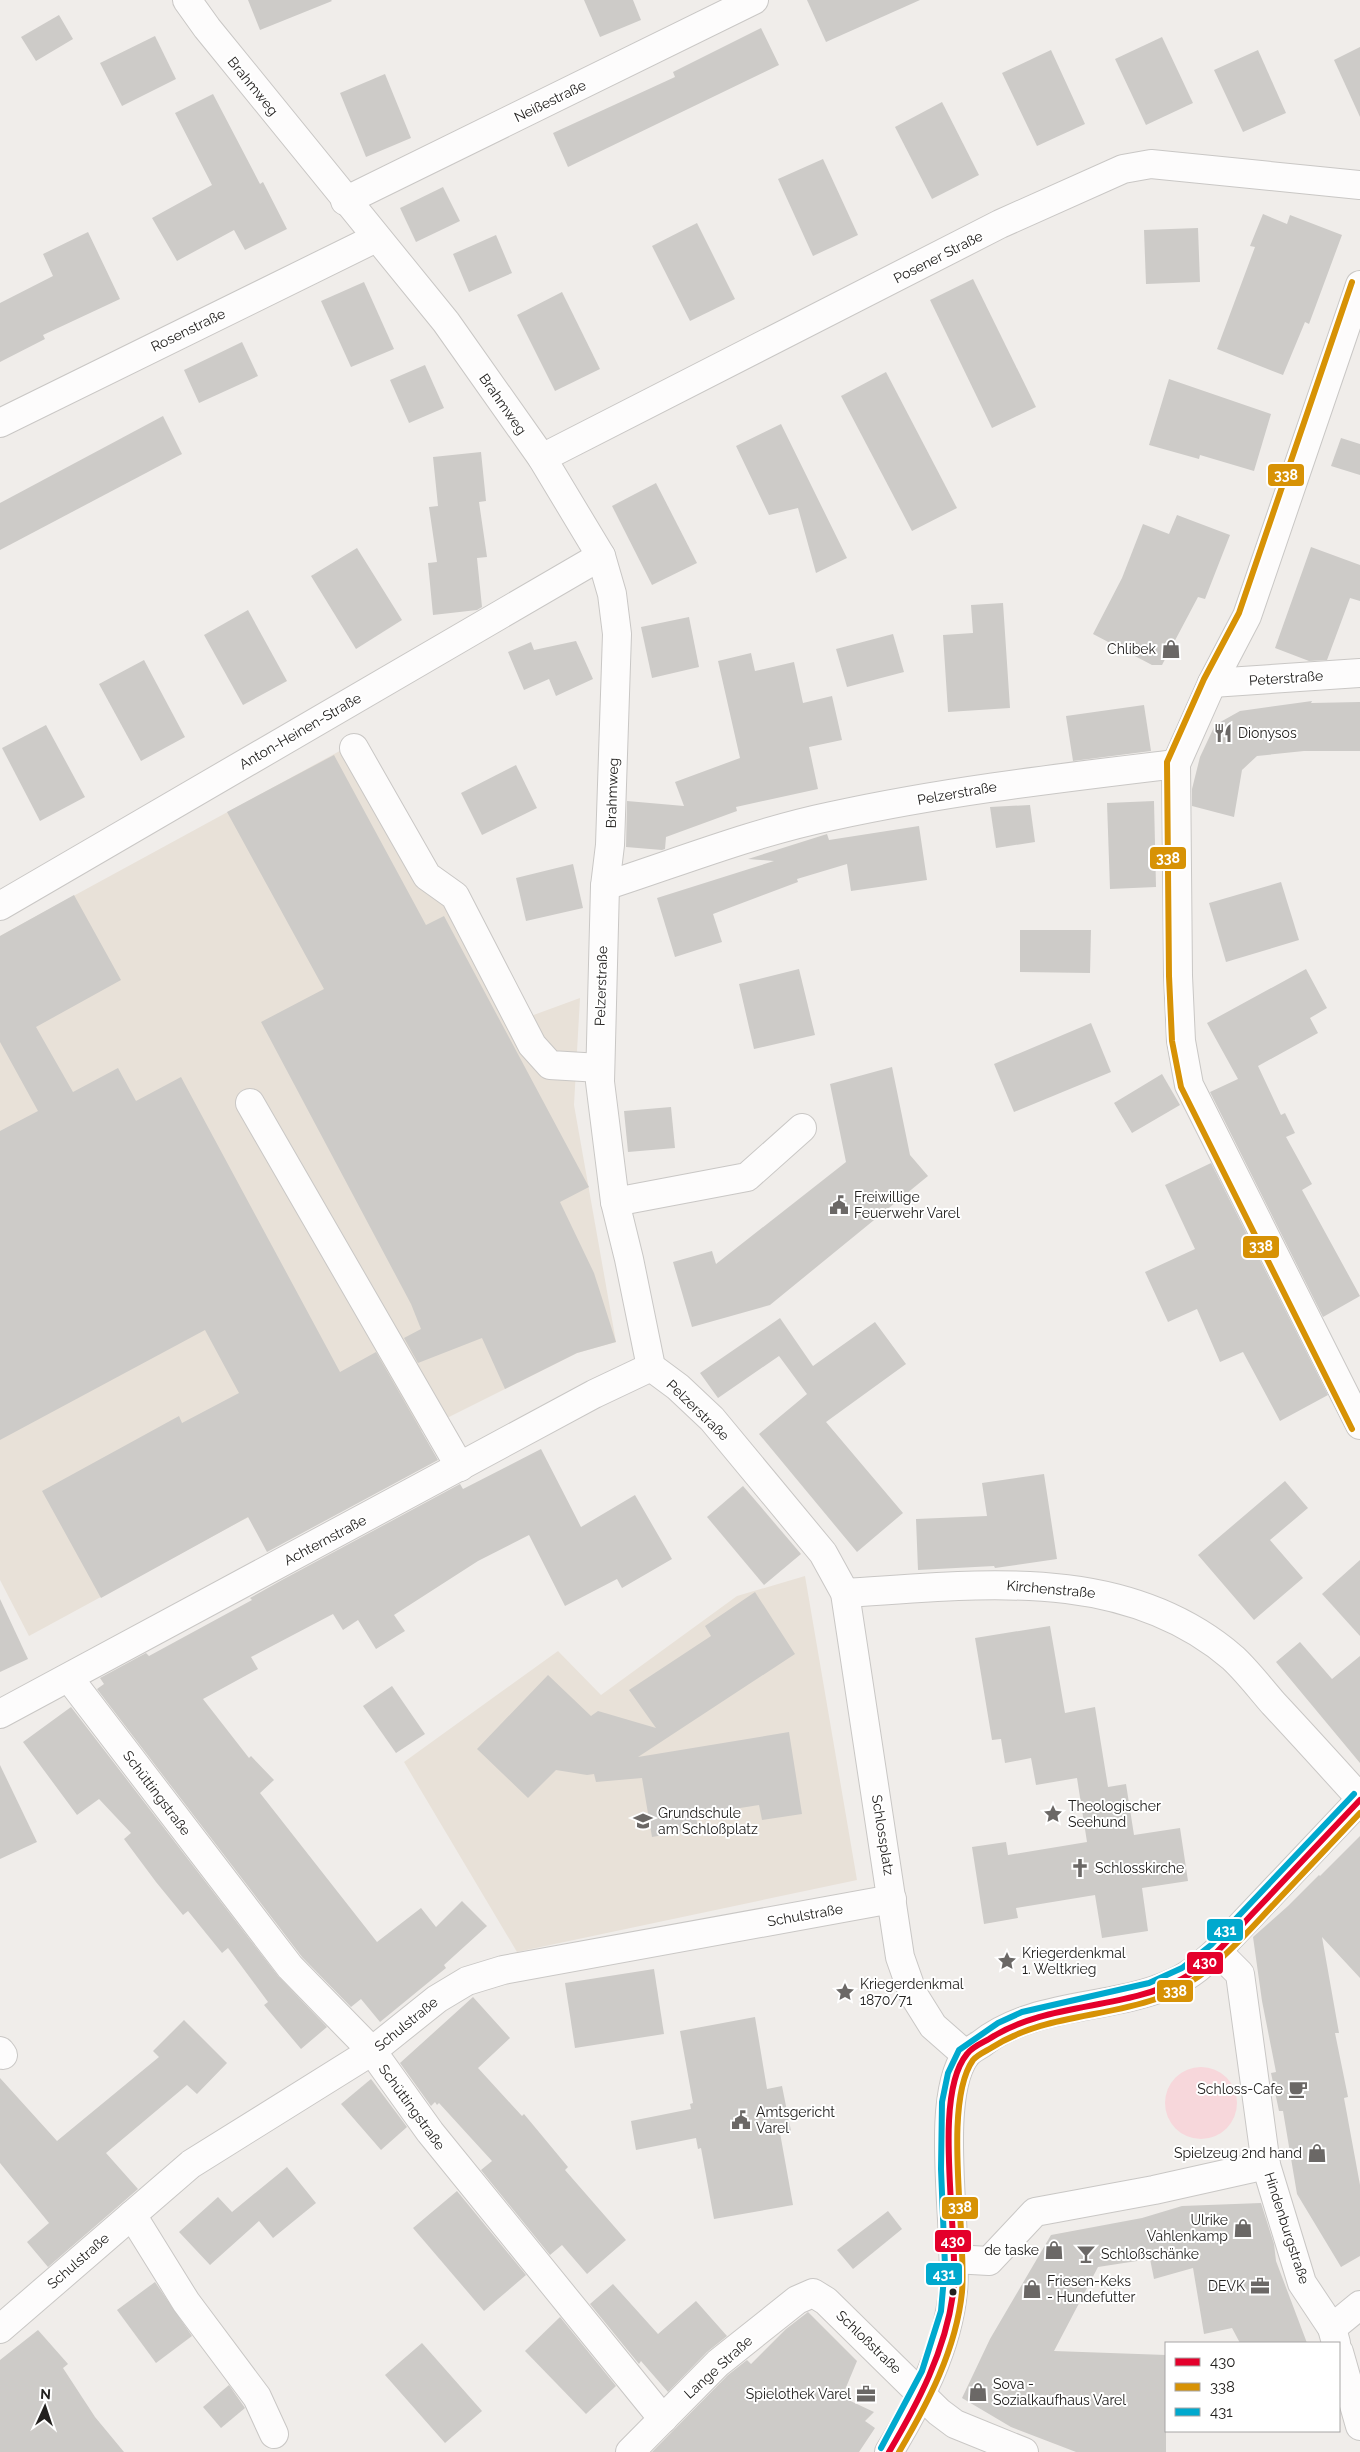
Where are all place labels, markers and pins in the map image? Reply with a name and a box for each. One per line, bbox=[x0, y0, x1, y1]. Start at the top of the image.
shop icon: Chlibek bbox=[1160, 638, 1182, 660]
place label: Chlibek bbox=[1107, 641, 1157, 657]
restaurant icon: Dionysos bbox=[1212, 722, 1234, 744]
place label: Dionysos bbox=[1238, 725, 1297, 741]
place label: Freiwillige Feuerwehr Varel bbox=[854, 1189, 960, 1221]
public building icon: Freiwillige Feuerwehr Varel bbox=[828, 1194, 850, 1216]
place label: Theologischer Seehund bbox=[1068, 1798, 1161, 1830]
place icon: Theologischer Seehund bbox=[1042, 1803, 1064, 1825]
place label: Grundschule am Schloßplatz bbox=[658, 1805, 758, 1837]
school or university icon: Grundschule am Schloßplatz bbox=[632, 1810, 654, 1832]
church icon: Schlosskirche bbox=[1069, 1857, 1091, 1879]
place label: Schlosskirche bbox=[1095, 1860, 1184, 1876]
place label: Kriegerdenkmal 1. Weltkrieg bbox=[1022, 1945, 1126, 1977]
place icon: Kriegerdenkmal 1. Weltkrieg bbox=[996, 1950, 1018, 1972]
place label: Kriegerdenkmal 1870/71 bbox=[860, 1976, 964, 2008]
place icon: Kriegerdenkmal 1870/71 bbox=[834, 1981, 856, 2003]
cafe icon: Schloss-Cafe bbox=[1287, 2078, 1309, 2100]
place label: Schloss-Cafe bbox=[1197, 2081, 1283, 2097]
place label: Amtsgericht Varel bbox=[756, 2104, 835, 2136]
public building icon: Amtsgericht Varel bbox=[730, 2109, 752, 2131]
shop icon: Spielzeug 2nd hand bbox=[1306, 2142, 1328, 2164]
place label: Spielzeug 2nd hand bbox=[1174, 2145, 1302, 2161]
place label: Ulrike Vahlenkamp bbox=[1147, 2212, 1228, 2244]
shop icon: Ulrike Vahlenkamp bbox=[1232, 2217, 1254, 2239]
shop icon: de taske bbox=[1043, 2239, 1065, 2261]
place label: de taske bbox=[984, 2242, 1039, 2258]
bar icon: Schloßschänke bbox=[1075, 2243, 1097, 2265]
place label: Schloßschänke bbox=[1101, 2246, 1199, 2262]
place label: Friesen-Keks - Hundefutter bbox=[1047, 2273, 1136, 2305]
office icon: DEVK bbox=[1249, 2275, 1271, 2297]
shop icon: Friesen-Keks - Hundefutter bbox=[1021, 2278, 1043, 2300]
place label: DEVK bbox=[1208, 2278, 1245, 2294]
unlabelled marker bbox=[948, 2287, 958, 2297]
place label: Sova - Sozialkaufhaus Varel bbox=[993, 2376, 1126, 2408]
shop icon: Sova - Sozialkaufhaus Varel bbox=[967, 2381, 989, 2403]
office icon: Spielothek Varel bbox=[855, 2383, 877, 2405]
place label: Spielothek Varel bbox=[746, 2386, 851, 2402]

